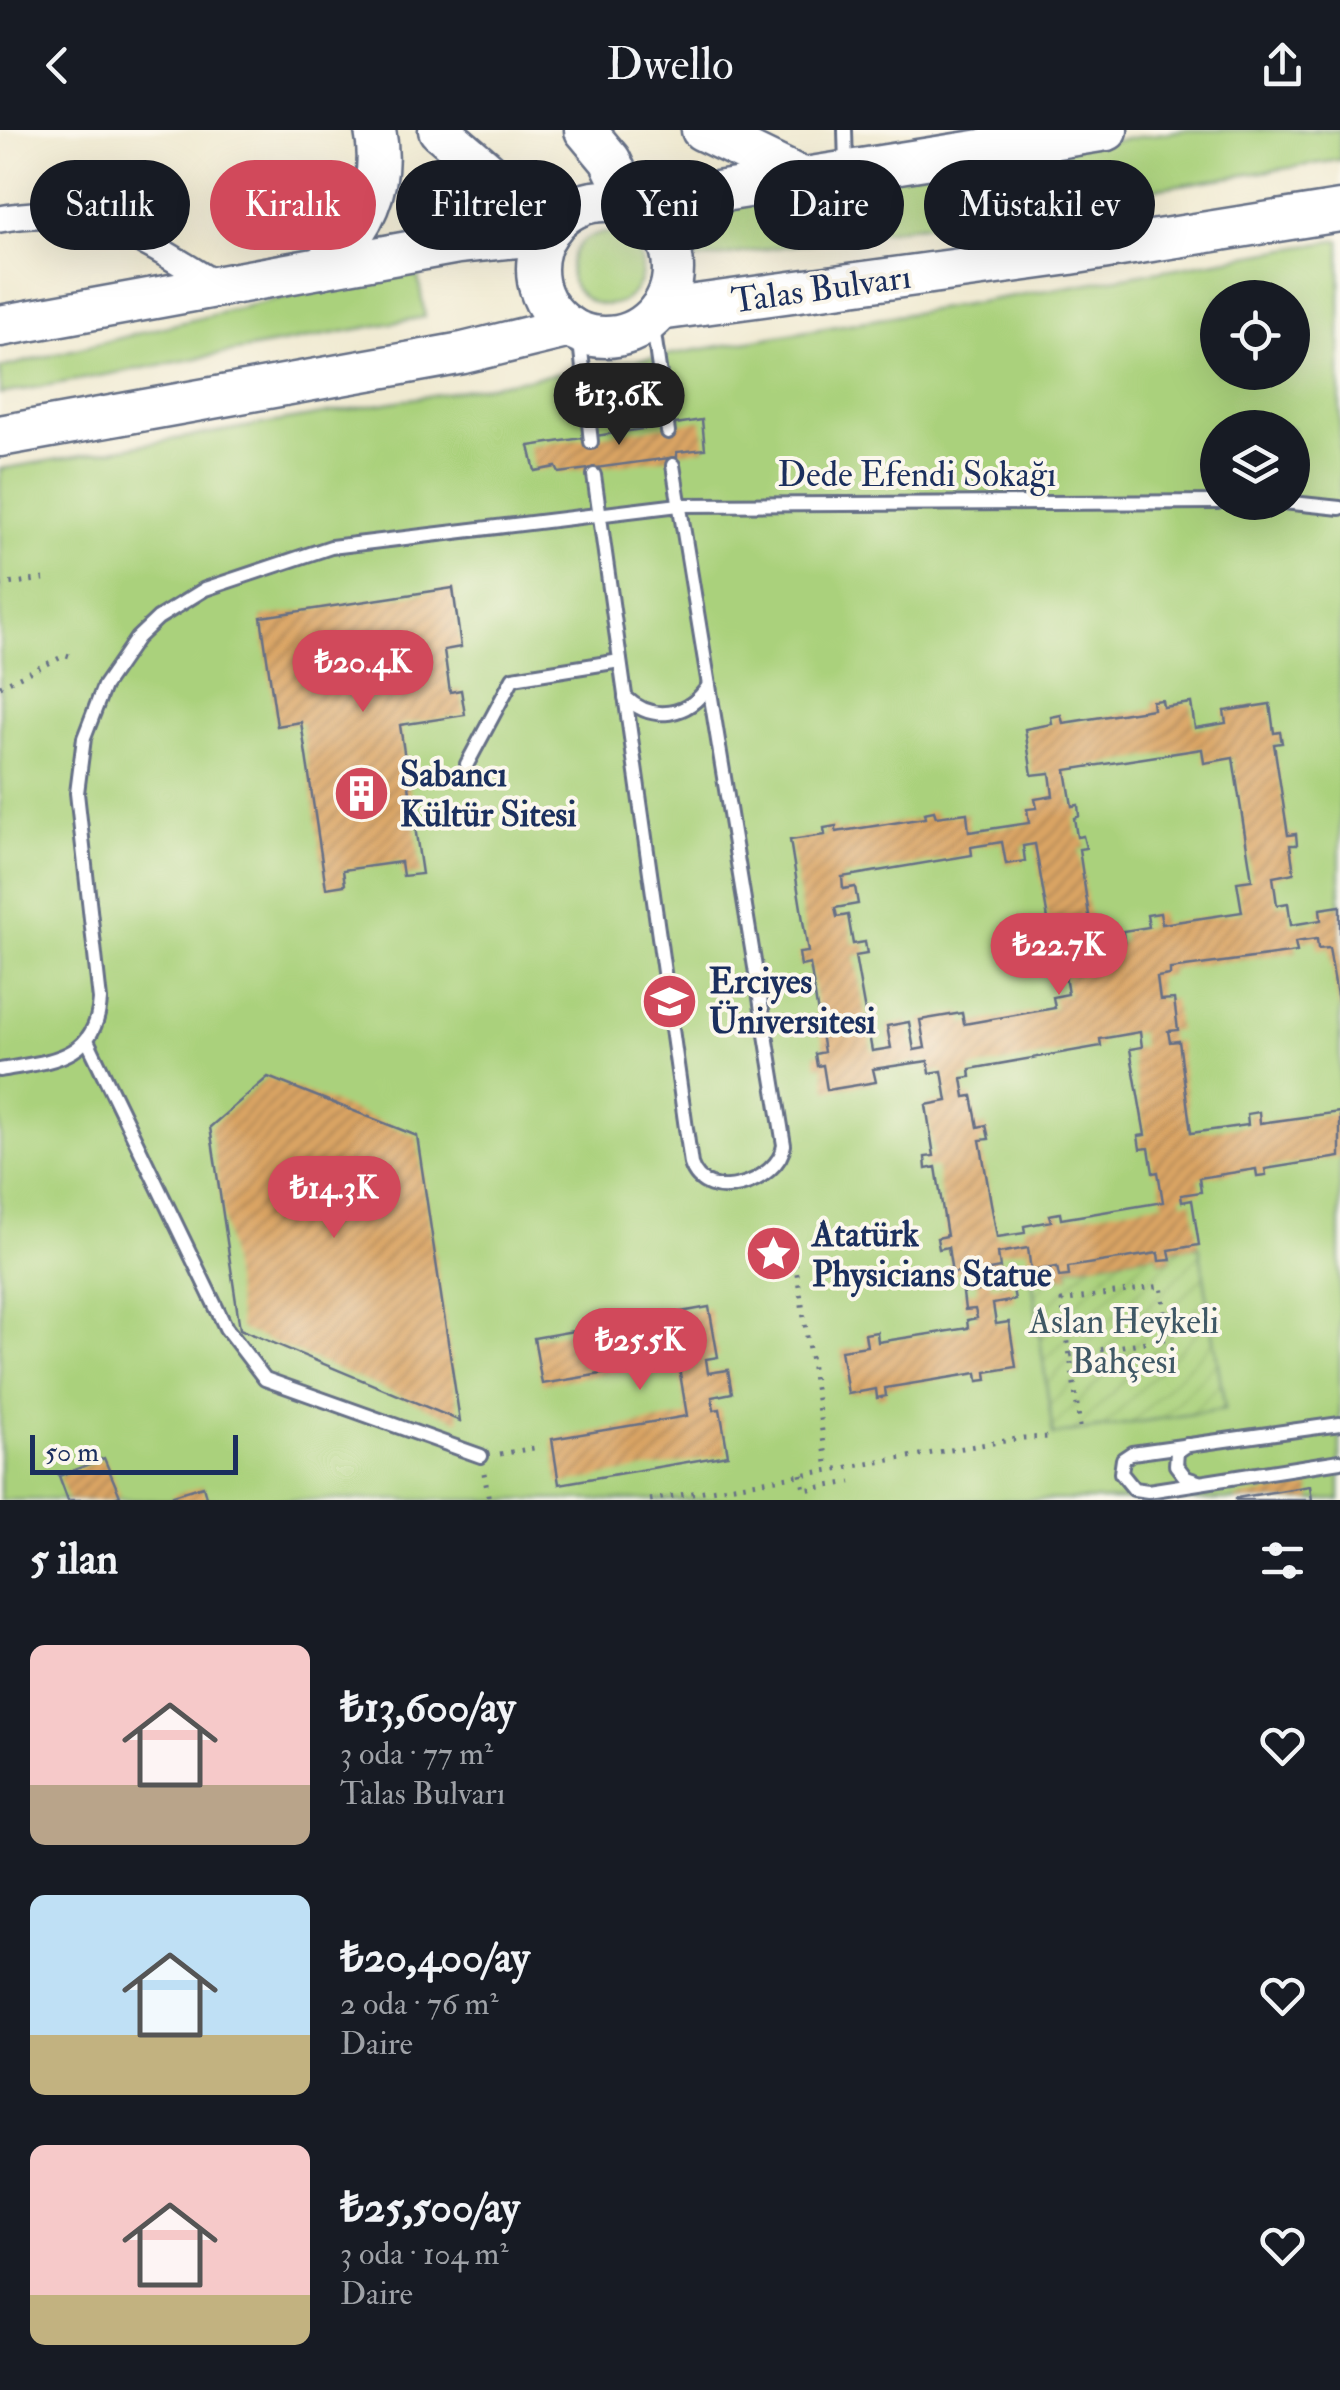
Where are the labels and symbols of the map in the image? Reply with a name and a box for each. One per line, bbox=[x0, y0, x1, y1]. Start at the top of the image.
street label: Talas Bulvarı bbox=[729, 255, 914, 323]
pin: ₺13.6K bbox=[538, 363, 700, 448]
street label: Dede Efendi Sokağı bbox=[778, 453, 1056, 497]
pin: ₺20.4K bbox=[282, 630, 444, 715]
place label: Sabancı Kültür Sitesi bbox=[400, 753, 577, 837]
building icon: Sabancı Kültür Sitesi bbox=[331, 764, 391, 824]
pin: ₺22.7K bbox=[978, 913, 1140, 998]
place label: Erciyes Üniversitesi bbox=[709, 960, 877, 1044]
school or university icon: Erciyes Üniversitesi bbox=[640, 971, 700, 1031]
pin: ₺14.3K bbox=[253, 1156, 415, 1241]
place label: Atatürk Physicians Statue bbox=[810, 1213, 1052, 1298]
place icon: Atatürk Physicians Statue bbox=[743, 1224, 803, 1284]
park label: Aslan Heykeli Bahçesi bbox=[1028, 1300, 1219, 1384]
pin: ₺25.5K bbox=[559, 1308, 721, 1393]
scale bar bbox=[30, 1430, 238, 1474]

